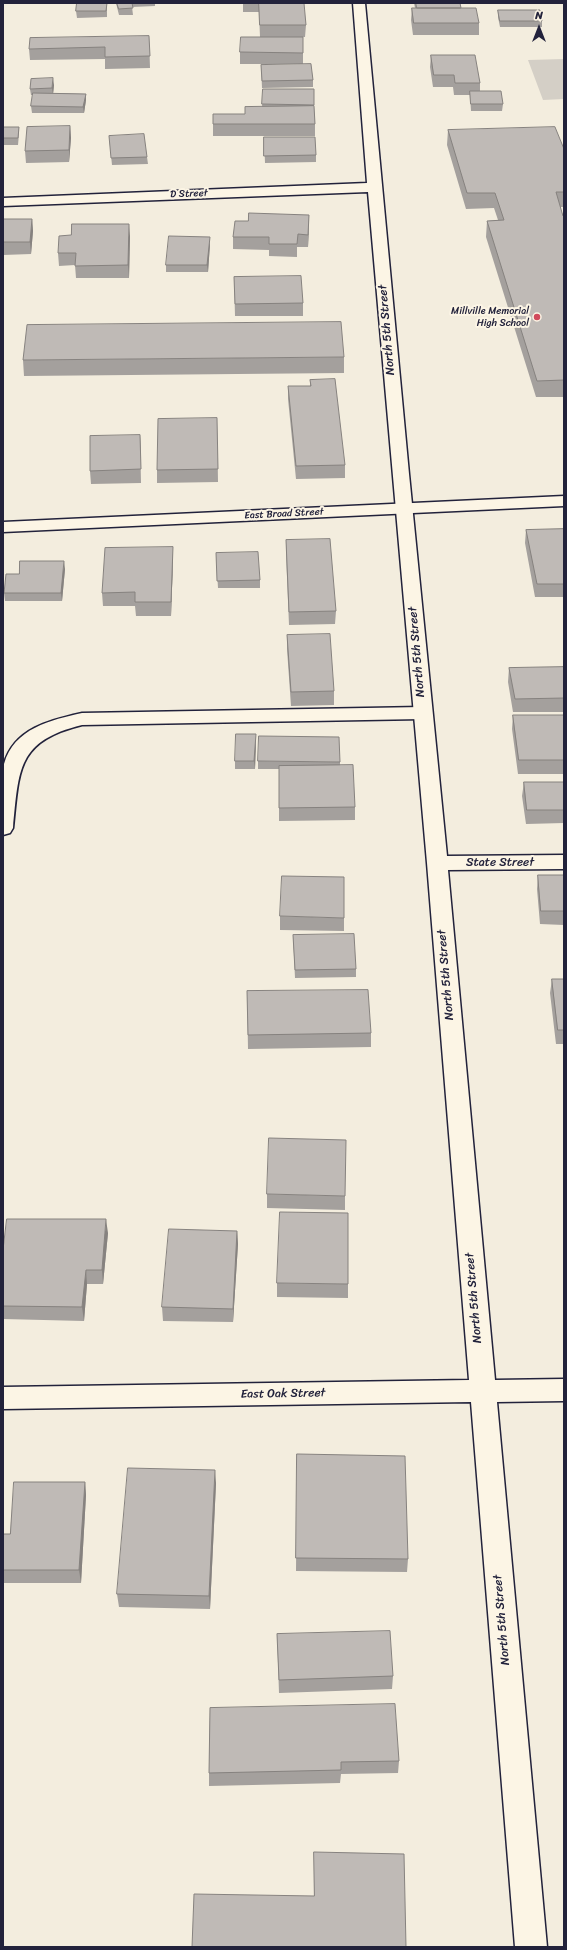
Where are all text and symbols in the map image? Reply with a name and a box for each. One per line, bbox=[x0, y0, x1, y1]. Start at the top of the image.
text: N bbox=[535, 6, 543, 25]
north arrow bbox=[519, 8, 559, 48]
street label: D Street bbox=[170, 187, 208, 201]
street label: North 5th Street bbox=[376, 284, 398, 376]
place label: Millville Memorial High School bbox=[451, 305, 529, 328]
marker: Millville Memorial High School bbox=[532, 312, 542, 322]
street label: East Broad Street bbox=[244, 506, 324, 522]
street label: North 5th Street bbox=[406, 606, 428, 698]
street label: State Street bbox=[466, 856, 534, 870]
street label: North 5th Street bbox=[435, 929, 457, 1021]
street label: North 5th Street bbox=[463, 1252, 485, 1344]
street label: East Oak Street bbox=[241, 1386, 325, 1402]
street label: North 5th Street bbox=[491, 1574, 513, 1666]

